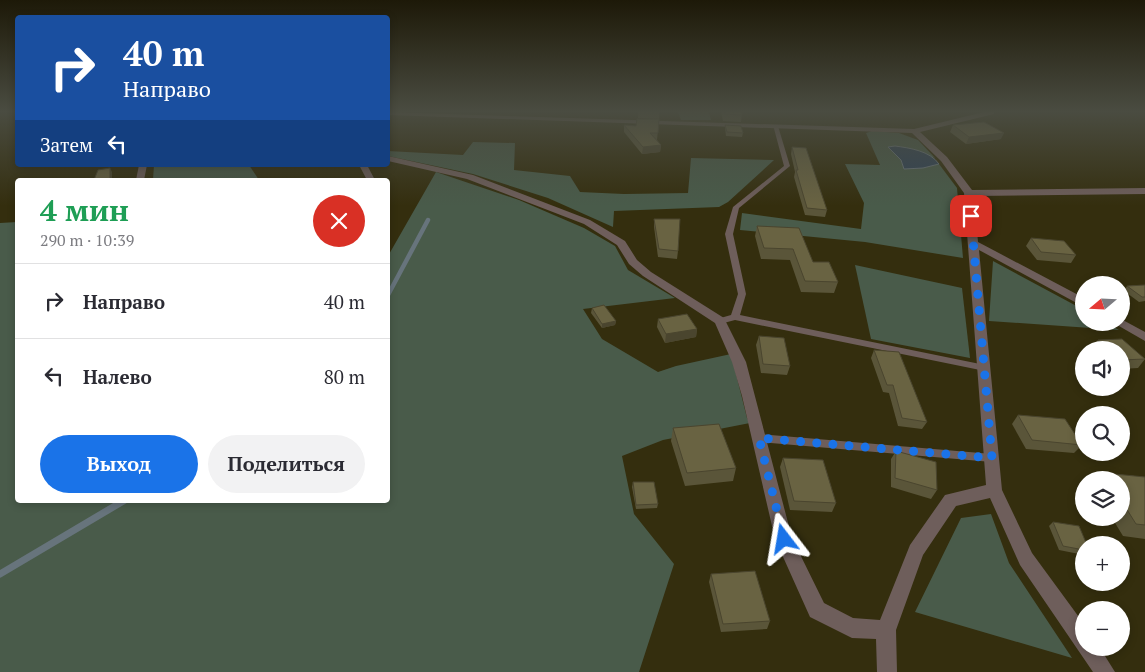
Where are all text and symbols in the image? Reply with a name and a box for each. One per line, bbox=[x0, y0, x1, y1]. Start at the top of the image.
text: 40 m bbox=[123, 30, 204, 76]
icon: right bbox=[40, 35, 105, 100]
text: Направо bbox=[123, 74, 211, 103]
icon: left bbox=[103, 130, 131, 158]
text: Затем bbox=[40, 132, 93, 157]
text: 4 мин bbox=[40, 190, 129, 230]
button: close bbox=[313, 195, 365, 247]
pin bbox=[950, 195, 992, 237]
icon: arrive bbox=[957, 202, 985, 230]
text: 290 m · 10:39 bbox=[40, 229, 134, 251]
north arrow bbox=[1075, 276, 1130, 331]
map controls bbox=[1075, 276, 1130, 656]
icon: right bbox=[40, 287, 68, 315]
text: Направо bbox=[83, 289, 165, 314]
text: 40 m bbox=[324, 289, 365, 314]
button: sound bbox=[1075, 341, 1130, 396]
icon: left bbox=[40, 362, 68, 390]
text: Налево bbox=[83, 364, 152, 389]
text: 80 m bbox=[324, 364, 365, 389]
button: search bbox=[1075, 406, 1130, 461]
button: Выход bbox=[40, 435, 198, 493]
button: Поделиться bbox=[208, 435, 365, 493]
button: layers bbox=[1075, 471, 1130, 526]
position arrow bbox=[757, 512, 809, 564]
button: + bbox=[1075, 536, 1130, 591]
button: − bbox=[1075, 601, 1130, 656]

